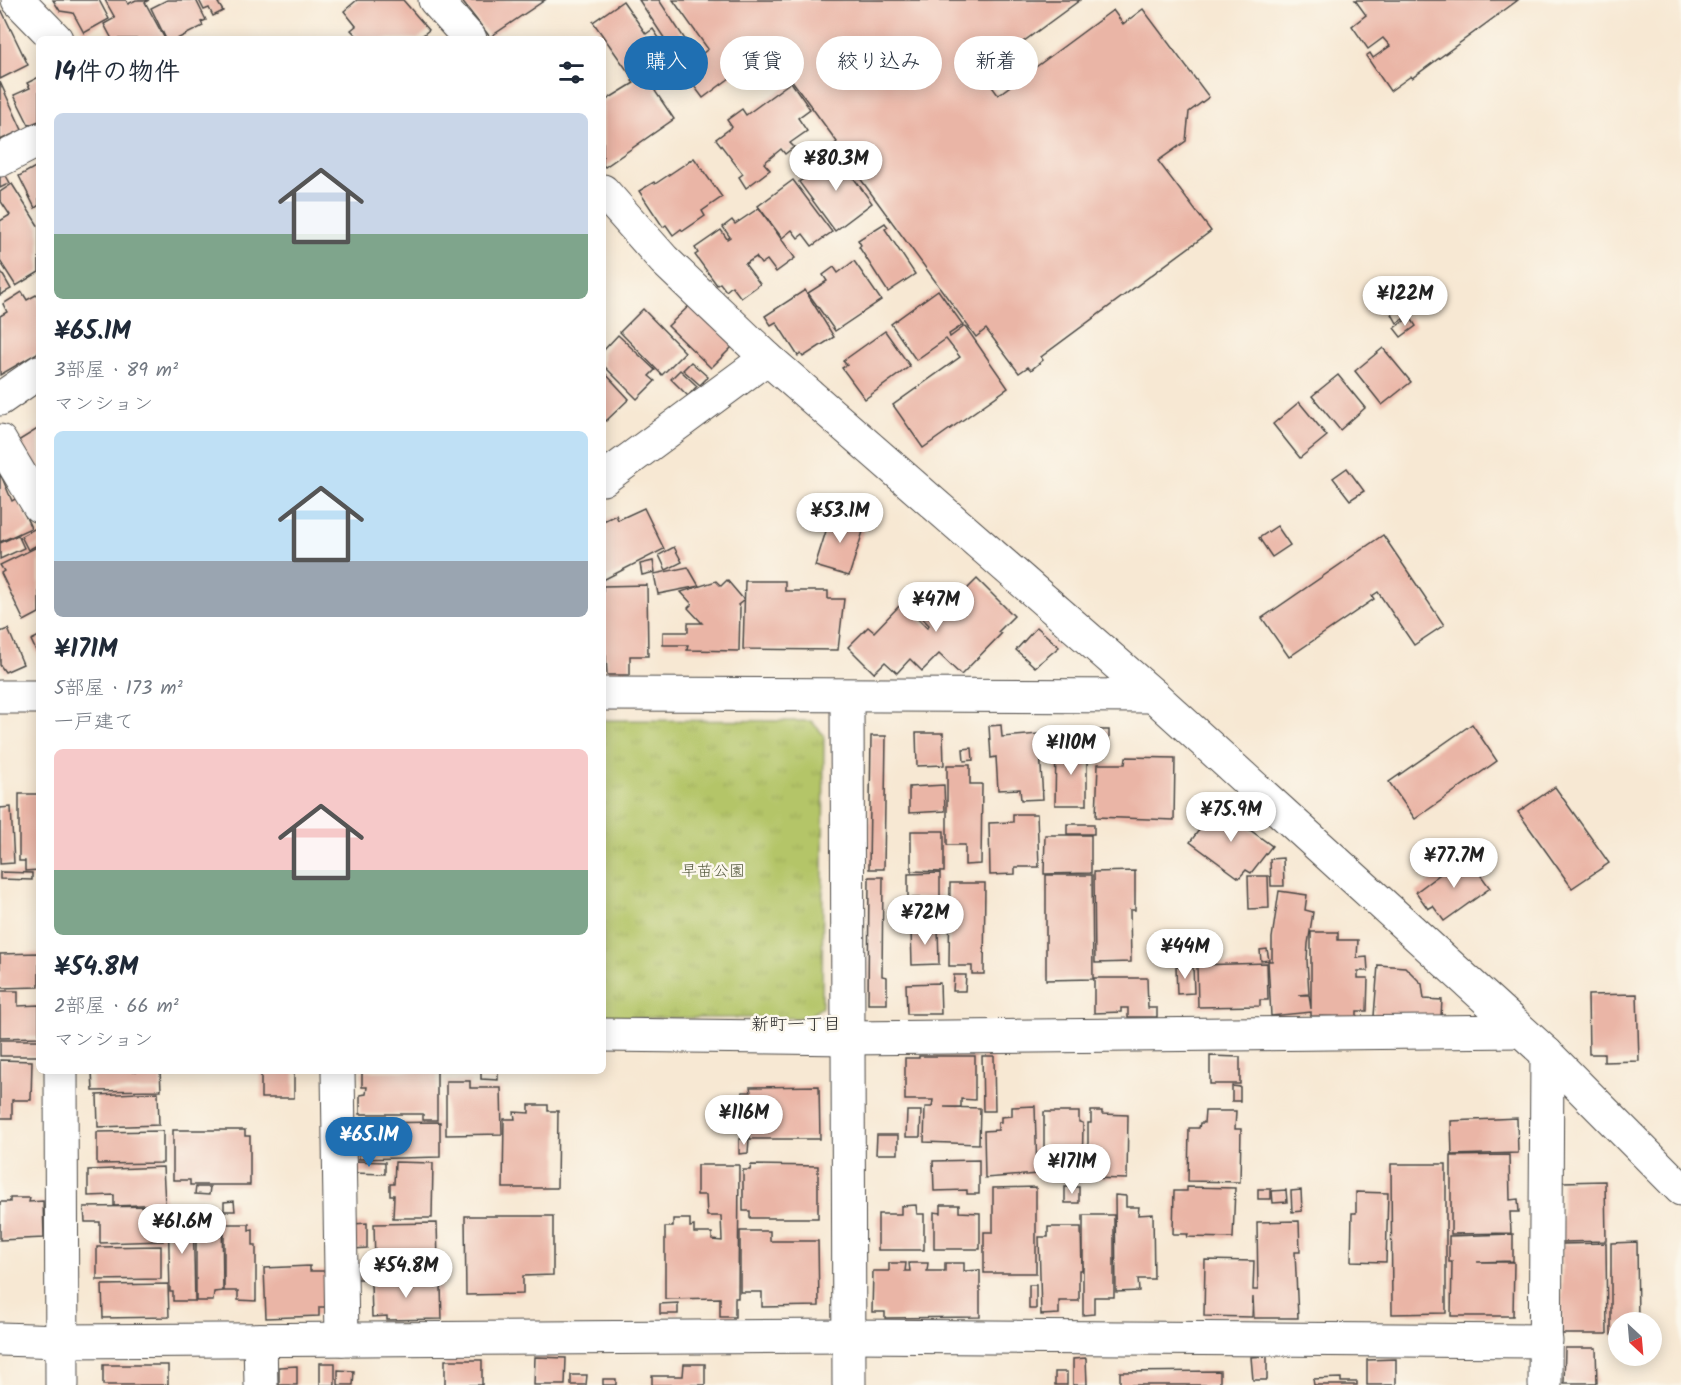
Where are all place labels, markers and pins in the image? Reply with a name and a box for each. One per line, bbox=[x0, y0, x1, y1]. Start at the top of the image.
pin: ¥80.3M bbox=[787, 141, 885, 192]
pin: ¥122M bbox=[1363, 276, 1447, 327]
pin: ¥53.1M bbox=[791, 493, 889, 544]
pin: ¥47M bbox=[900, 582, 972, 633]
pin: ¥110M bbox=[1029, 725, 1113, 776]
pin: ¥75.9M bbox=[1182, 792, 1280, 843]
pin: ¥77.7M bbox=[1405, 838, 1503, 889]
pin: ¥72M bbox=[889, 895, 961, 946]
pin: ¥44M bbox=[1149, 929, 1221, 980]
pin: ¥116M bbox=[702, 1095, 786, 1146]
pin: ¥65.1M bbox=[320, 1117, 418, 1168]
pin: ¥171M bbox=[1030, 1144, 1114, 1195]
pin: ¥61.6M bbox=[133, 1204, 231, 1255]
pin: ¥54.8M bbox=[357, 1248, 455, 1299]

